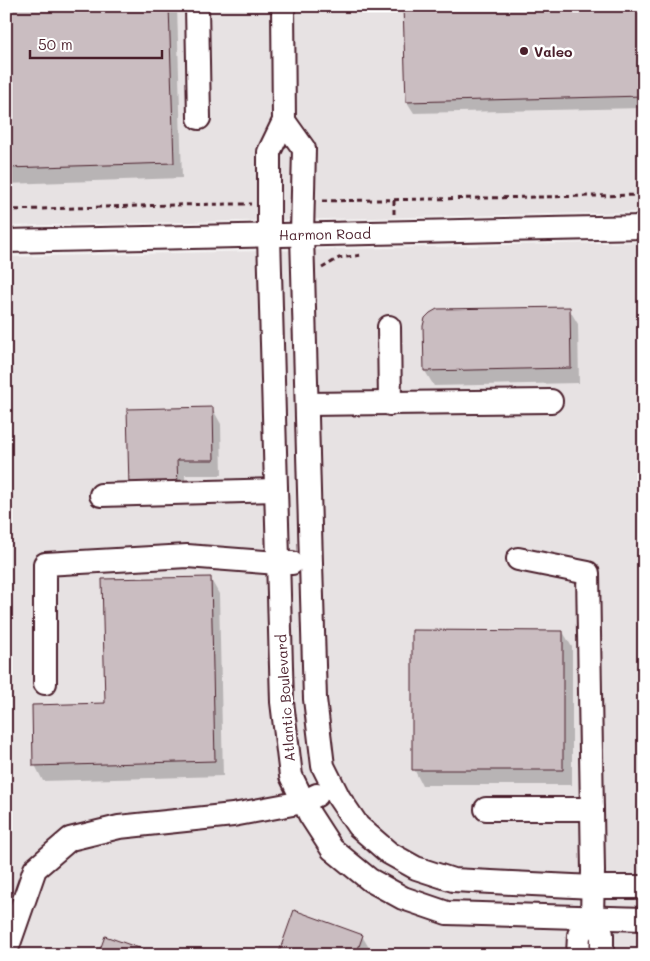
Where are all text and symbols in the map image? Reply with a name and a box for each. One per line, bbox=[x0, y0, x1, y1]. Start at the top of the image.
scale bar bbox=[30, 28, 162, 60]
text: 50 m bbox=[38, 34, 73, 54]
place label: Valeo bbox=[534, 42, 573, 61]
marker: Valeo bbox=[518, 45, 530, 57]
street label: Harmon Road bbox=[279, 224, 371, 244]
street label: Atlantic Boulevard bbox=[271, 633, 299, 762]

